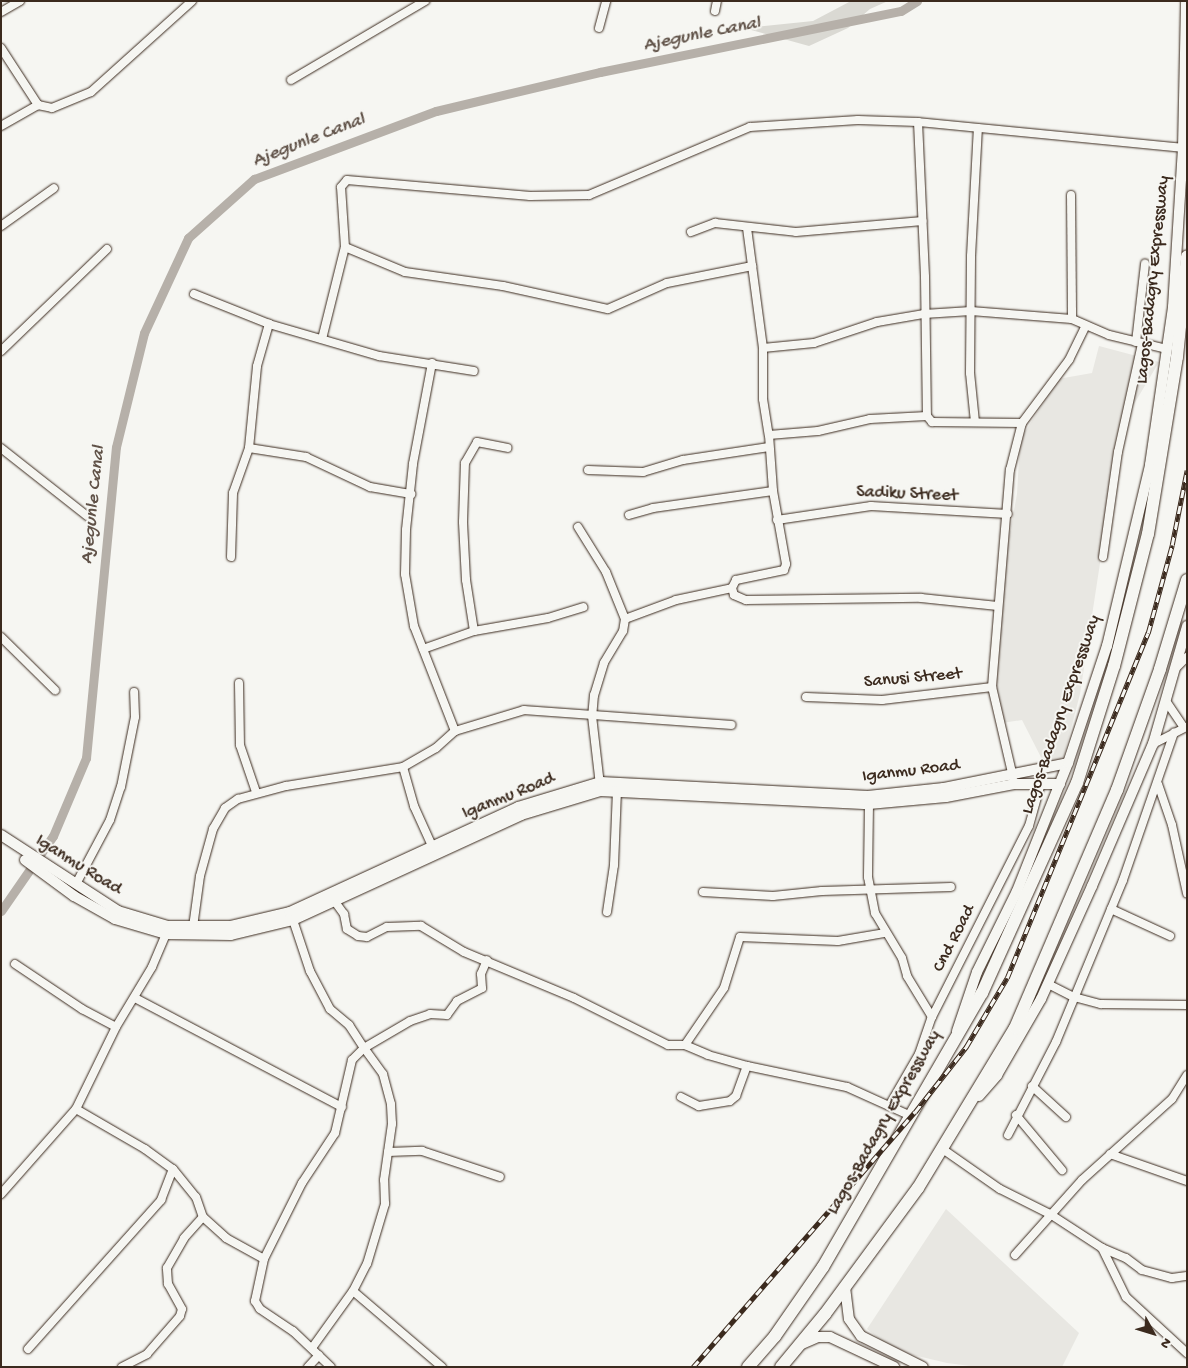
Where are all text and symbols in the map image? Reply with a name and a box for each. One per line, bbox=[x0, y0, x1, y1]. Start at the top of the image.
water label: Ajegunle Canal bbox=[642, 13, 762, 57]
water label: Ajegunle Canal bbox=[250, 109, 368, 173]
street label: Lagos-Badagry Expressway bbox=[1132, 175, 1176, 385]
water label: Ajegunle Canal bbox=[76, 445, 112, 565]
street label: Sadiku Street bbox=[856, 482, 958, 508]
street label: Lagos-Badagry Expressway bbox=[1018, 613, 1106, 817]
street label: Sanusi Street bbox=[863, 664, 963, 694]
street label: Iganmu Road bbox=[861, 755, 961, 789]
street label: Iganmu Road bbox=[460, 769, 558, 825]
street label: Iganmu Road bbox=[31, 831, 125, 901]
street label: Cnd Road bbox=[929, 902, 981, 976]
street label: Lagos-Badagry Expressway bbox=[823, 1027, 947, 1219]
north arrow bbox=[1128, 1308, 1178, 1358]
text: N bbox=[1156, 1334, 1175, 1352]

